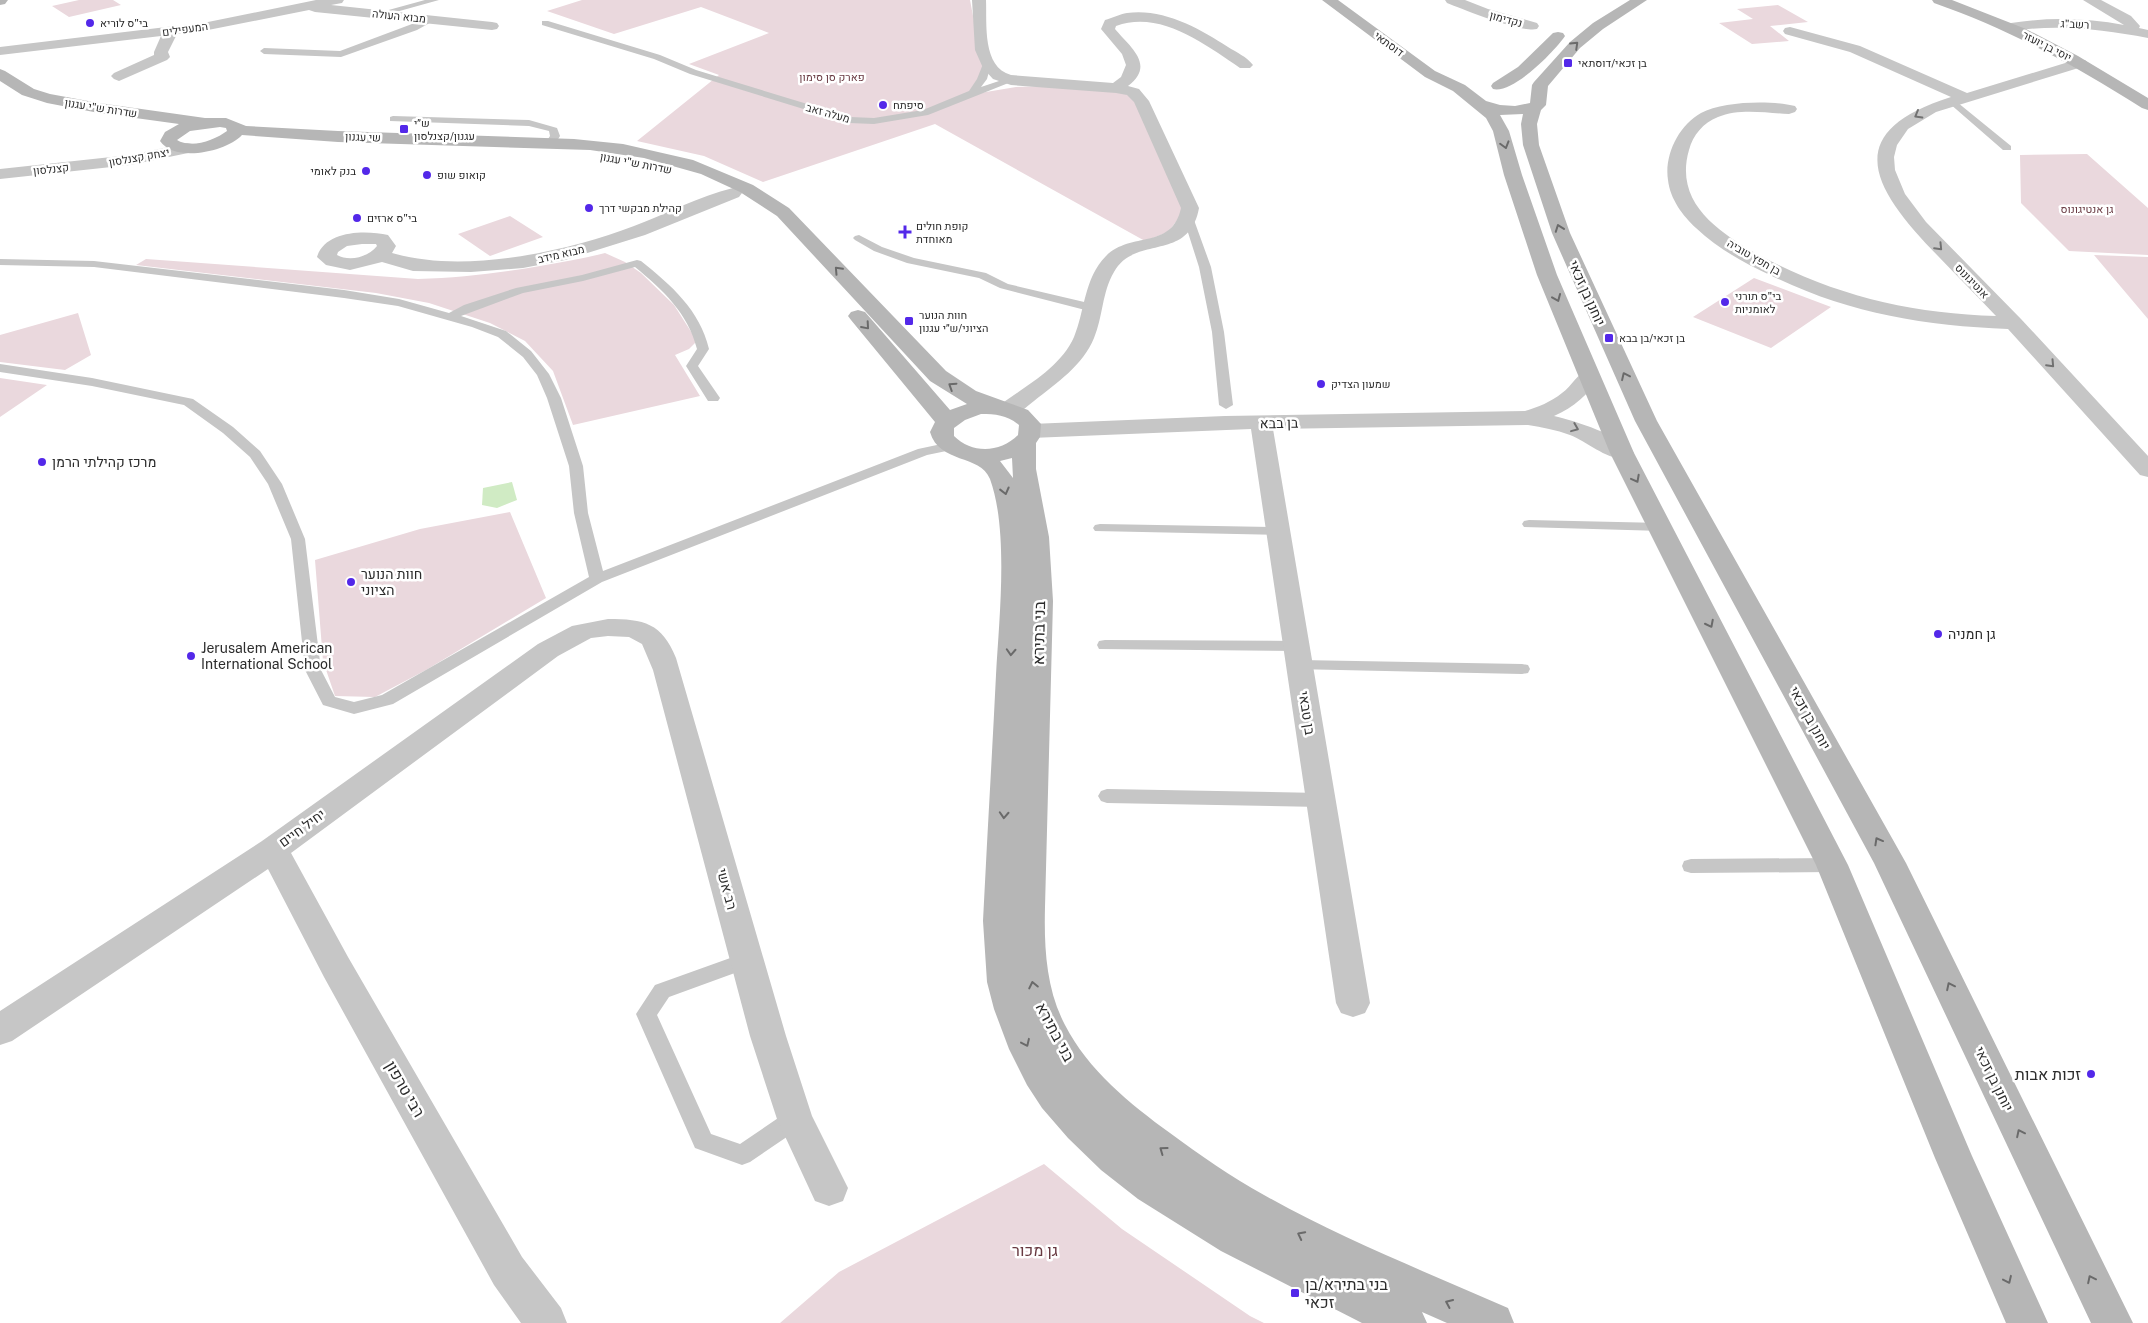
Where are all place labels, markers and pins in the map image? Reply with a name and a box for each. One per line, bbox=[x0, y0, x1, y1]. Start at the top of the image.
marker: בי"ס לוריא bbox=[84, 17, 96, 29]
place label: בי"ס לוריא bbox=[100, 17, 148, 29]
marker: בן זכאי/דוסתאי bbox=[1562, 57, 1574, 69]
place label: בן זכאי/דוסתאי bbox=[1578, 57, 1647, 69]
marker: סיפתח bbox=[877, 99, 889, 111]
place label: סיפתח bbox=[893, 99, 924, 111]
place label: ש״י עגנון/קצנלסון bbox=[414, 117, 475, 142]
marker: ש״י עגנון/קצנלסון bbox=[398, 123, 410, 135]
place label: בנק לאומי bbox=[310, 165, 356, 177]
marker: בנק לאומי bbox=[360, 165, 372, 177]
marker: קואופ שופ bbox=[421, 169, 433, 181]
place label: קואופ שופ bbox=[437, 169, 486, 181]
marker: קהילת מבקשי דרך bbox=[583, 202, 595, 214]
place label: קהילת מבקשי דרך bbox=[599, 202, 682, 214]
marker: בי"ס ארזים bbox=[351, 212, 363, 224]
place label: בי"ס ארזים bbox=[367, 212, 417, 224]
place label: קופת חולים מאוחדת bbox=[916, 220, 968, 245]
marker: קופת חולים מאוחדת bbox=[898, 225, 912, 239]
place label: בי"ס תורני לאומניות bbox=[1735, 290, 1781, 315]
marker: בי"ס תורני לאומניות bbox=[1719, 296, 1731, 308]
place label: חוות הנוער הציוני/ש״י עגנון bbox=[919, 309, 989, 334]
marker: חוות הנוער הציוני/ש״י עגנון bbox=[903, 315, 915, 327]
marker: בן זכאי/בן בבא bbox=[1603, 332, 1615, 344]
place label: בן זכאי/בן בבא bbox=[1619, 332, 1685, 344]
marker: שמעון הצדיק bbox=[1315, 378, 1327, 390]
place label: שמעון הצדיק bbox=[1331, 378, 1391, 390]
place label: מרכז קהילתי הרמן bbox=[52, 454, 156, 470]
marker: מרכז קהילתי הרמן bbox=[36, 456, 48, 468]
place label: חוות הנוער הציוני bbox=[361, 566, 422, 598]
marker: חוות הנוער הציוני bbox=[345, 576, 357, 588]
place label: גן חמניה bbox=[1948, 626, 1996, 642]
marker: גן חמניה bbox=[1932, 628, 1944, 640]
place label: Jerusalem American International School bbox=[201, 640, 332, 672]
marker: Jerusalem American International School bbox=[185, 650, 197, 662]
place label: זכות אבות bbox=[2015, 1065, 2081, 1084]
marker: זכות אבות bbox=[2085, 1068, 2097, 1080]
place label: בני בתירא/בן זכאי bbox=[1305, 1275, 1389, 1312]
marker: בני בתירא/בן זכאי bbox=[1289, 1287, 1301, 1299]

